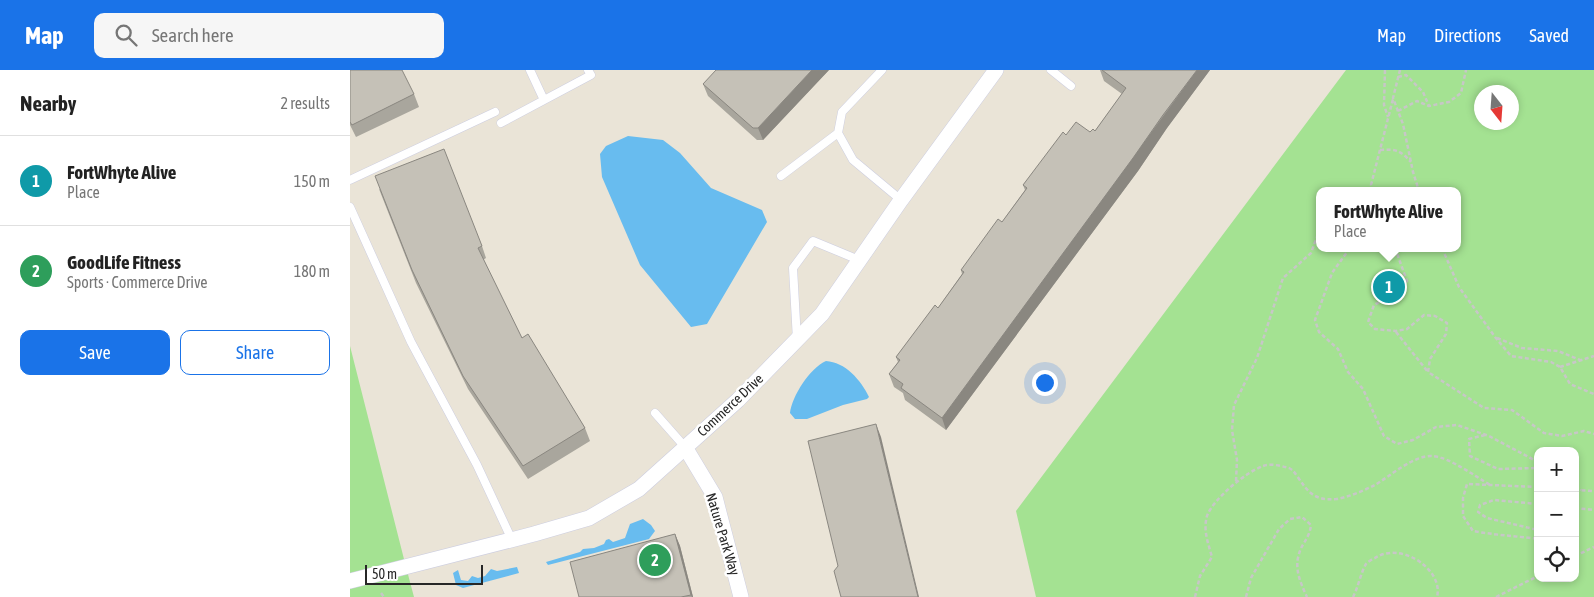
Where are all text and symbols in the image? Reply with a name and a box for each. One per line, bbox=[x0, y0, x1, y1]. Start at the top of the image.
search box bbox=[94, 13, 444, 58]
icon: search bbox=[112, 21, 140, 49]
text: Map bbox=[25, 22, 64, 49]
text: Search here bbox=[152, 24, 234, 46]
text: Map bbox=[1377, 25, 1406, 46]
text: Directions bbox=[1434, 25, 1501, 46]
text: Saved bbox=[1529, 25, 1569, 46]
north arrow bbox=[1474, 85, 1519, 130]
text: Nearby bbox=[20, 91, 76, 115]
text: 2 results bbox=[280, 94, 330, 112]
text: FortWhyte Alive bbox=[67, 161, 176, 183]
text: 1 bbox=[32, 172, 40, 190]
text: 150 m bbox=[294, 172, 330, 190]
text: Place bbox=[67, 183, 100, 201]
popup bbox=[1316, 187, 1461, 252]
text: FortWhyte Alive bbox=[1334, 200, 1443, 222]
text: Place bbox=[1334, 222, 1367, 240]
text: GoodLife Fitness bbox=[67, 251, 181, 273]
text: 2 bbox=[32, 262, 40, 280]
text: 180 m bbox=[294, 262, 330, 280]
pin: 1 bbox=[1373, 268, 1405, 306]
text: Sports · Commerce Drive bbox=[67, 273, 208, 291]
button: Save bbox=[20, 330, 170, 375]
button: Share bbox=[180, 330, 330, 375]
street label: Commerce Drive bbox=[694, 370, 766, 440]
your location bbox=[1032, 370, 1058, 396]
map controls bbox=[1534, 447, 1579, 582]
button: + bbox=[1534, 447, 1579, 492]
street label: Nature Park Way bbox=[703, 491, 743, 577]
button: − bbox=[1534, 492, 1579, 537]
button: locate bbox=[1534, 537, 1579, 582]
pin: 2 bbox=[639, 541, 671, 579]
scale bar bbox=[365, 562, 482, 585]
text: 50 m bbox=[372, 566, 397, 582]

